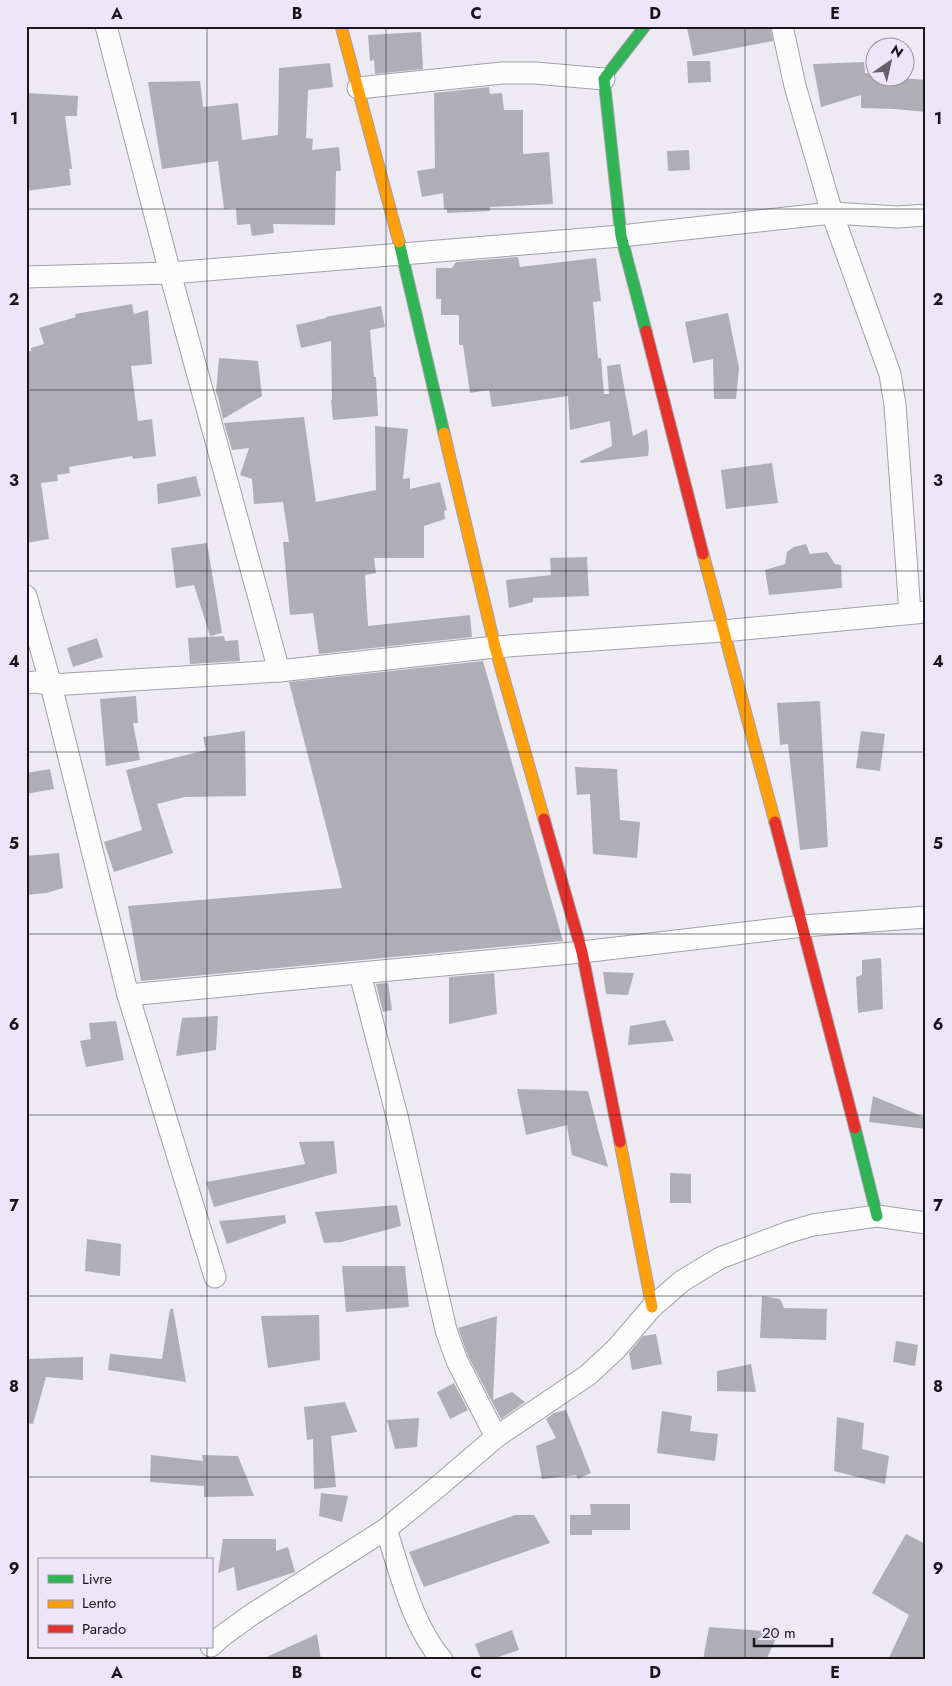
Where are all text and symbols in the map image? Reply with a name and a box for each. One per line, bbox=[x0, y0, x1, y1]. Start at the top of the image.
text: A bbox=[110, 2, 123, 25]
text: B bbox=[292, 2, 302, 25]
text: C bbox=[470, 2, 482, 25]
text: D bbox=[649, 2, 661, 25]
text: E bbox=[830, 2, 840, 25]
north arrow bbox=[864, 38, 914, 88]
text: N bbox=[887, 40, 907, 63]
text: 1 bbox=[10, 107, 18, 130]
text: 1 bbox=[934, 107, 942, 130]
text: 2 bbox=[9, 288, 19, 311]
text: 2 bbox=[933, 288, 943, 311]
text: 3 bbox=[9, 469, 19, 492]
text: 3 bbox=[933, 469, 943, 492]
text: 4 bbox=[8, 650, 20, 673]
text: 4 bbox=[932, 650, 944, 673]
text: 5 bbox=[9, 832, 19, 855]
text: 5 bbox=[933, 832, 943, 855]
text: 6 bbox=[9, 1013, 19, 1036]
text: 6 bbox=[933, 1013, 943, 1036]
text: 7 bbox=[9, 1194, 19, 1217]
text: 7 bbox=[933, 1194, 943, 1217]
text: 8 bbox=[9, 1375, 19, 1398]
text: 8 bbox=[933, 1375, 943, 1398]
text: 9 bbox=[9, 1557, 19, 1580]
text: 9 bbox=[933, 1557, 943, 1580]
legend bbox=[38, 1558, 212, 1648]
text: Livre bbox=[82, 1568, 112, 1590]
text: Lento bbox=[82, 1592, 116, 1614]
scale bar bbox=[754, 1616, 832, 1648]
text: Parado bbox=[82, 1618, 126, 1640]
text: 20 m bbox=[762, 1622, 796, 1644]
text: A bbox=[110, 1661, 123, 1684]
text: B bbox=[292, 1661, 302, 1684]
text: C bbox=[470, 1661, 482, 1684]
text: D bbox=[649, 1661, 661, 1684]
text: E bbox=[830, 1661, 840, 1684]

